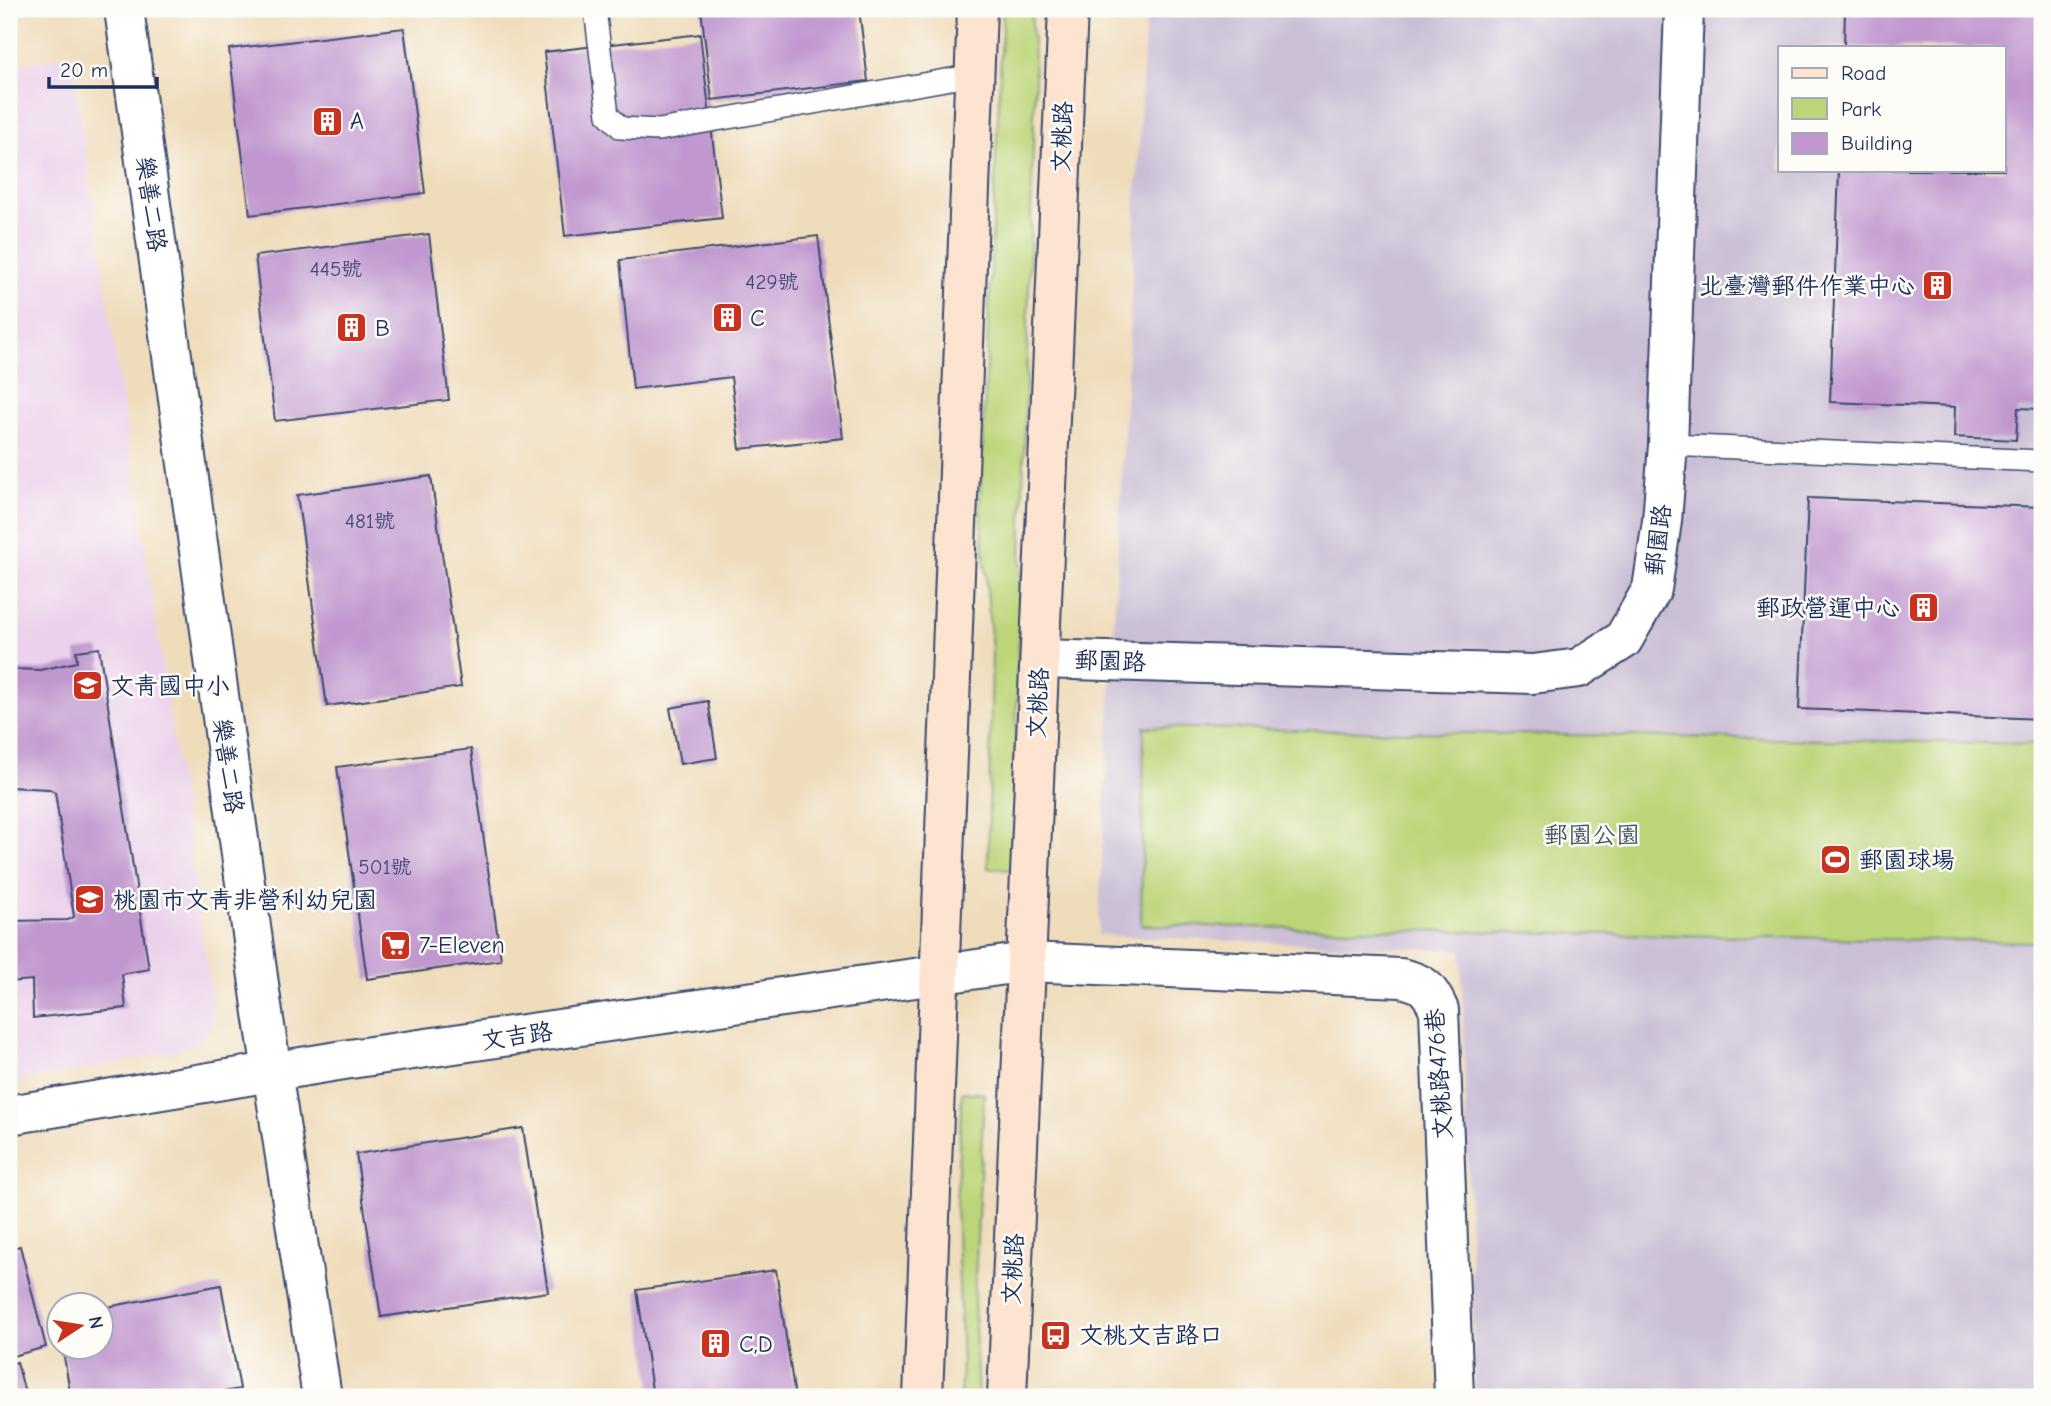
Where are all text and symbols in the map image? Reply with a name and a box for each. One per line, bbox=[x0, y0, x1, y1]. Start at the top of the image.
scale bar bbox=[49, 46, 158, 90]
legend bbox=[1778, 46, 2006, 172]
text: 20 m bbox=[60, 58, 108, 82]
text: Road bbox=[1841, 61, 1886, 85]
text: Park bbox=[1841, 97, 1881, 121]
street label: 文桃路 bbox=[1047, 101, 1077, 173]
building icon: A bbox=[310, 104, 344, 138]
place label: A bbox=[350, 107, 364, 135]
text: Building bbox=[1841, 131, 1913, 155]
street label: 樂善二路 bbox=[130, 155, 172, 253]
house number: 445號 bbox=[310, 257, 362, 281]
building icon: 北臺灣郵件作業中心 bbox=[1921, 269, 1955, 303]
house number: 429號 bbox=[745, 270, 799, 294]
place label: 北臺灣郵件作業中心 bbox=[1699, 272, 1915, 300]
building icon: C bbox=[710, 301, 744, 335]
place label: C bbox=[750, 304, 765, 332]
building icon: B bbox=[335, 311, 369, 345]
place label: B bbox=[375, 314, 390, 342]
street label: 郵園路 bbox=[1640, 503, 1676, 577]
house number: 481號 bbox=[345, 509, 395, 533]
building icon: 郵政營運中心 bbox=[1906, 591, 1940, 625]
place label: 郵政營運中心 bbox=[1756, 594, 1900, 622]
street label: 郵園路 bbox=[1074, 646, 1146, 676]
street label: 文桃路 bbox=[1022, 666, 1054, 740]
school or university icon: 文青國中小 bbox=[70, 669, 104, 703]
place label: 文青國中小 bbox=[110, 672, 230, 700]
street label: 樂善二路 bbox=[207, 717, 249, 815]
park label: 郵園公園 bbox=[1544, 821, 1640, 849]
sports icon: 郵園球場 bbox=[1819, 843, 1853, 877]
place label: 郵園球場 bbox=[1859, 846, 1955, 874]
house number: 501號 bbox=[358, 855, 412, 879]
school or university icon: 桃園市文青非營利幼兒園 bbox=[73, 883, 107, 917]
place label: 桃園市文青非營利幼兒園 bbox=[113, 886, 377, 914]
supermarket icon: 7-Eleven bbox=[379, 928, 413, 962]
place label: 7-Eleven bbox=[419, 931, 505, 959]
street label: 文桃路476巷 bbox=[1420, 1007, 1458, 1141]
street label: 文吉路 bbox=[479, 1017, 555, 1055]
street label: 文桃路 bbox=[997, 1232, 1029, 1306]
north arrow bbox=[46, 1290, 116, 1360]
text: N bbox=[84, 1314, 108, 1331]
bus stop icon: 文桃文吉路口 bbox=[1039, 1318, 1073, 1352]
place label: 文桃文吉路口 bbox=[1079, 1321, 1223, 1349]
building icon: C,D bbox=[699, 1327, 733, 1361]
place label: C,D bbox=[739, 1330, 773, 1358]

